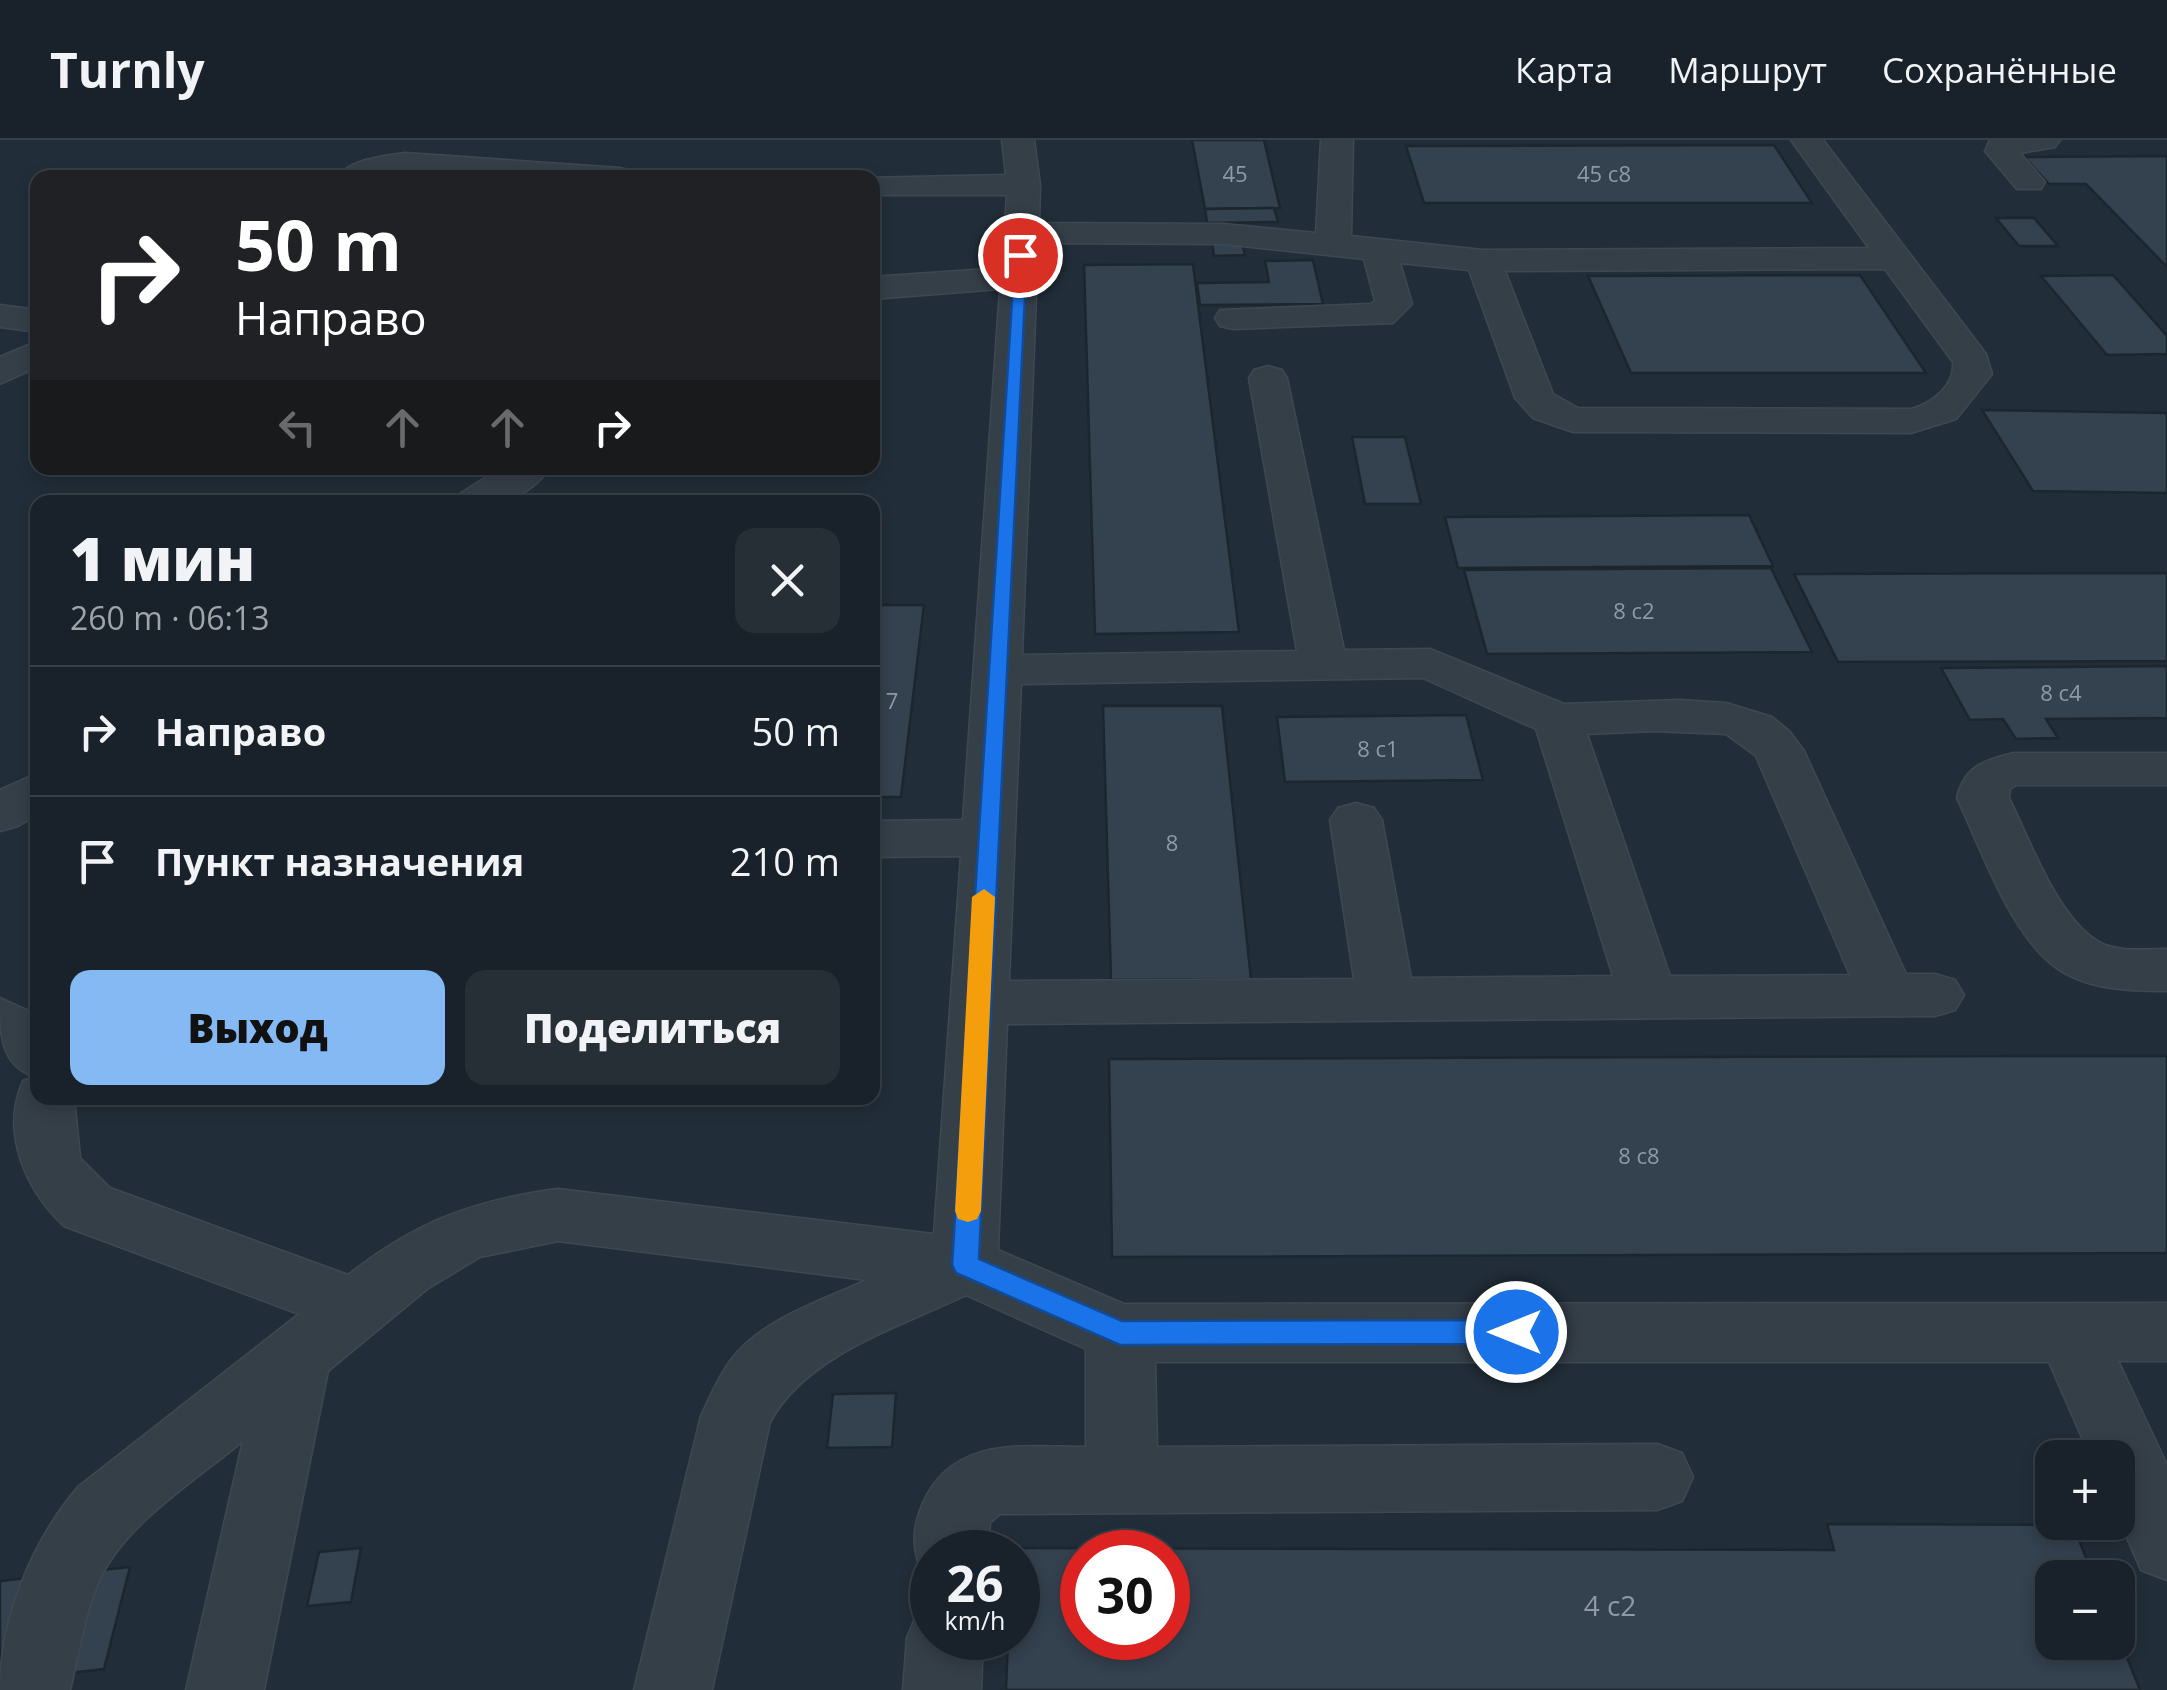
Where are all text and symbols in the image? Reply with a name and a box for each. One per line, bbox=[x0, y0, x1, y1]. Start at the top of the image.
text: Turnly bbox=[50, 37, 205, 102]
text: Карта bbox=[1515, 46, 1613, 93]
text: Маршрут bbox=[1668, 46, 1827, 93]
text: Сохранённые bbox=[1882, 46, 2117, 93]
house number: 45 bbox=[1222, 158, 1248, 188]
house number: 45 с8 bbox=[1577, 158, 1631, 188]
text: 50 m bbox=[235, 196, 402, 292]
icon: right bbox=[70, 210, 200, 340]
pin bbox=[978, 213, 1063, 298]
icon: arrive bbox=[993, 228, 1048, 283]
text: Направо bbox=[235, 287, 427, 348]
icon: left bbox=[270, 400, 325, 455]
icon: ahead bbox=[375, 400, 430, 455]
icon: ahead bbox=[480, 400, 535, 455]
icon: right bbox=[585, 400, 640, 455]
text: 1 мин bbox=[70, 517, 255, 599]
button: close bbox=[735, 528, 840, 633]
house number: 8 с2 bbox=[1613, 595, 1655, 625]
text: 260 m · 06:13 bbox=[70, 596, 269, 639]
house number: 8 с4 bbox=[2040, 677, 2082, 707]
house number: 7 bbox=[886, 685, 898, 715]
icon: right bbox=[70, 704, 125, 759]
text: Направо bbox=[155, 705, 326, 757]
text: 50 m bbox=[751, 705, 840, 757]
house number: 8 с1 bbox=[1357, 733, 1399, 763]
house number: 8 bbox=[1166, 827, 1178, 857]
icon: arrive bbox=[70, 834, 125, 889]
text: Пункт назначения bbox=[155, 835, 524, 887]
text: 210 m bbox=[730, 835, 840, 887]
button: Выход bbox=[70, 970, 445, 1085]
button: Поделиться bbox=[465, 970, 840, 1085]
house number: 8 с8 bbox=[1618, 1140, 1660, 1170]
position arrow bbox=[1464, 1280, 1568, 1384]
map controls bbox=[2035, 1440, 2135, 1660]
button: + bbox=[2035, 1440, 2135, 1540]
speed limit sign: 30 bbox=[1060, 1530, 1190, 1660]
text: 26 bbox=[946, 1549, 1004, 1617]
button: − bbox=[2035, 1560, 2135, 1660]
house number: 4 с2 bbox=[1584, 1586, 1636, 1624]
text: km/h bbox=[945, 1603, 1005, 1637]

